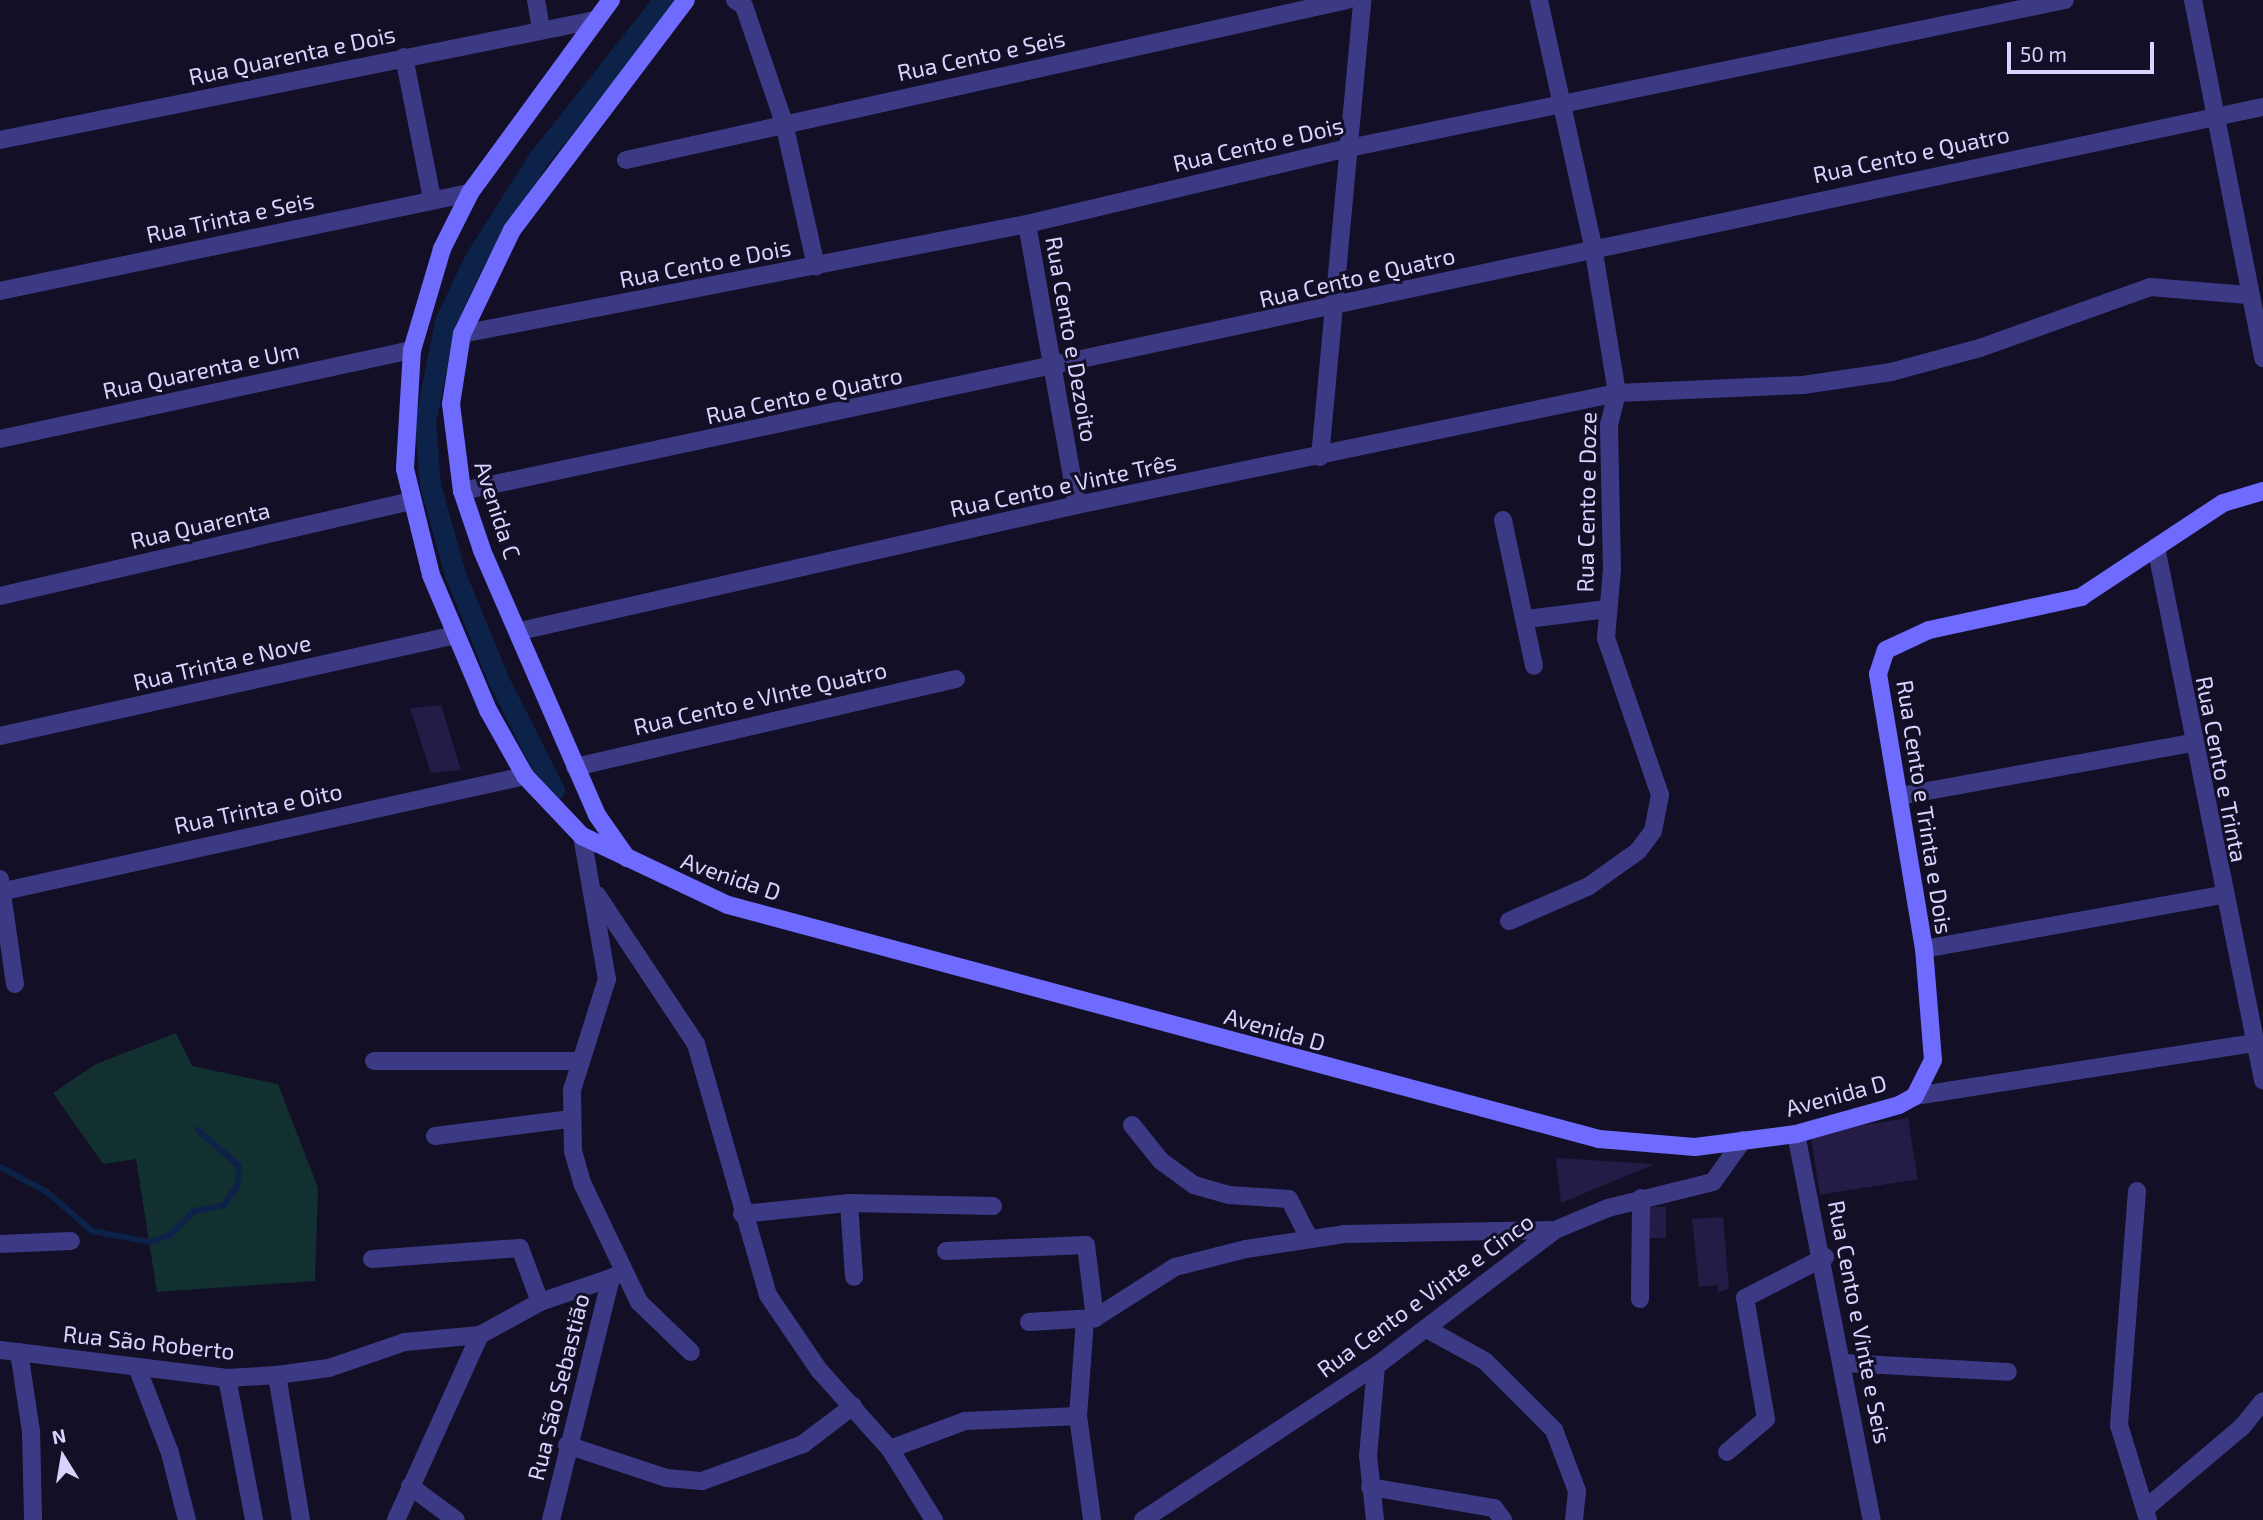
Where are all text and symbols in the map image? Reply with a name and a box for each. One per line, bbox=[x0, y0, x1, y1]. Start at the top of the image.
street label: Rua Quarenta e Dois bbox=[186, 20, 398, 90]
street label: Rua Cento e Seis bbox=[895, 24, 1067, 86]
scale bar bbox=[2011, 28, 2158, 72]
text: 50 m bbox=[2020, 41, 2067, 66]
street label: Rua Cento e Dois bbox=[1170, 111, 1346, 177]
street label: Rua Cento e Quatro bbox=[1810, 120, 2012, 188]
street label: Rua Trinta e Seis bbox=[143, 186, 317, 248]
street label: Rua Cento e Dois bbox=[617, 233, 793, 293]
street label: Rua Cento e Dezoito bbox=[1040, 234, 1104, 444]
street label: Rua Cento e Quatro bbox=[1256, 241, 1458, 313]
street label: Rua Quarenta e Um bbox=[100, 336, 302, 404]
street label: Rua Cento e Quatro bbox=[703, 361, 905, 429]
street label: Rua Cento e Doze bbox=[1571, 411, 1601, 593]
street label: Rua Cento e Vinte Três bbox=[947, 447, 1179, 523]
street label: Avenida C bbox=[469, 458, 527, 562]
street label: Rua Quarenta bbox=[128, 496, 272, 554]
street label: Rua Trinta e Nove bbox=[130, 628, 314, 696]
street label: Rua Cento e VInte Quatro bbox=[630, 655, 890, 741]
street label: Rua Cento e Trinta bbox=[2190, 673, 2254, 865]
street label: Rua Cento e Trinta e Dois bbox=[1891, 678, 1959, 936]
street label: Rua Trinta e Oito bbox=[171, 777, 345, 839]
street label: Avenida D bbox=[678, 846, 784, 906]
street label: Avenida D bbox=[1221, 1001, 1329, 1057]
street label: Avenida D bbox=[1782, 1068, 1890, 1122]
street label: Rua Cento e Vinte e Seis bbox=[1823, 1198, 1897, 1446]
street label: Rua Cento e Vinte e Cinco bbox=[1311, 1207, 1539, 1383]
street label: Rua São Sebastião bbox=[521, 1291, 595, 1483]
street label: Rua São Roberto bbox=[62, 1319, 236, 1365]
north arrow bbox=[28, 1422, 98, 1492]
text: N bbox=[50, 1423, 68, 1448]

